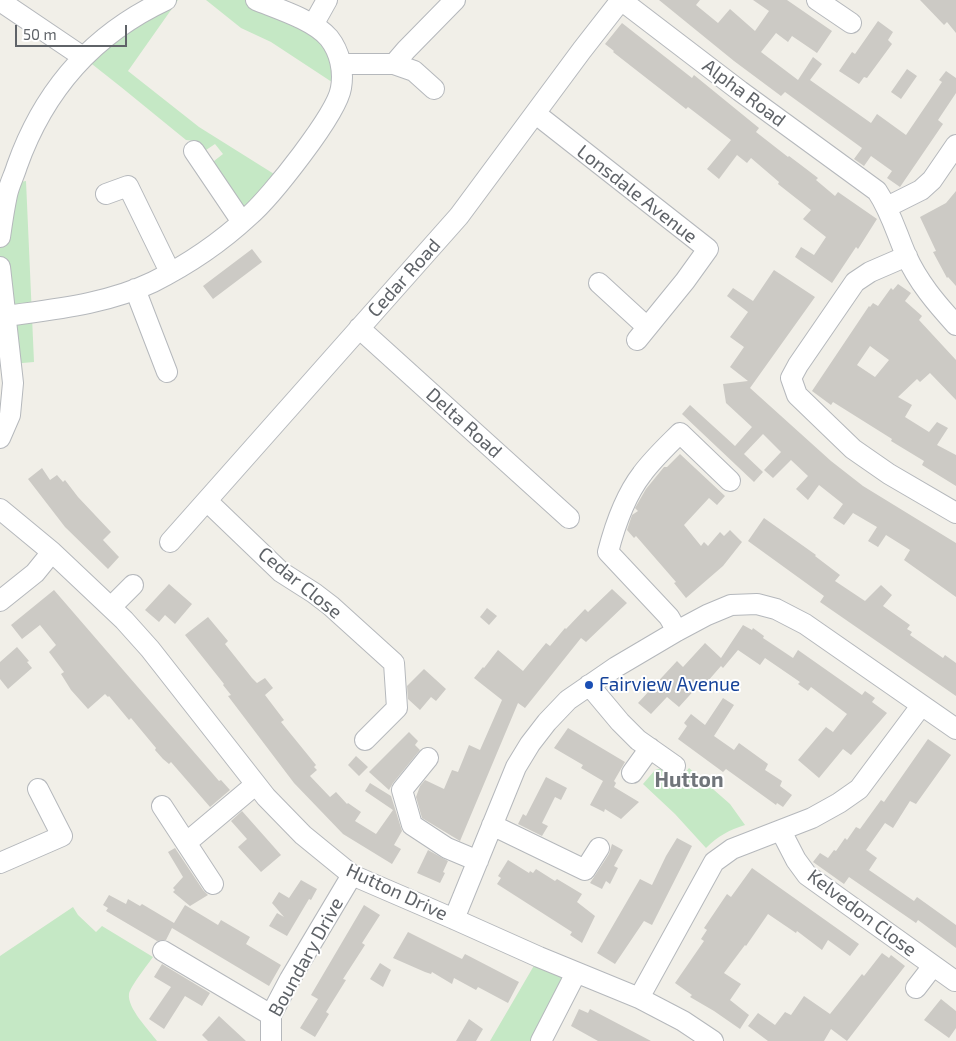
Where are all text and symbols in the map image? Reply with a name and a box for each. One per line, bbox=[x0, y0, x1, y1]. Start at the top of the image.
scale bar bbox=[18, 15, 130, 47]
text: 50 m bbox=[23, 25, 57, 43]
street label: Alpha Road bbox=[698, 54, 790, 132]
street label: Lonsdale Avenue bbox=[572, 140, 702, 248]
street label: Cedar Road bbox=[363, 234, 445, 322]
street label: Delta Road bbox=[421, 383, 507, 463]
street label: Cedar Close bbox=[253, 542, 347, 624]
place label: Fairview Avenue bbox=[599, 674, 740, 696]
marker: Fairview Avenue bbox=[583, 679, 595, 691]
district label: Hutton bbox=[654, 767, 724, 793]
street label: Hutton Drive bbox=[343, 859, 451, 925]
street label: Kelvedon Close bbox=[803, 865, 921, 961]
street label: Boundary Drive bbox=[264, 893, 348, 1021]

